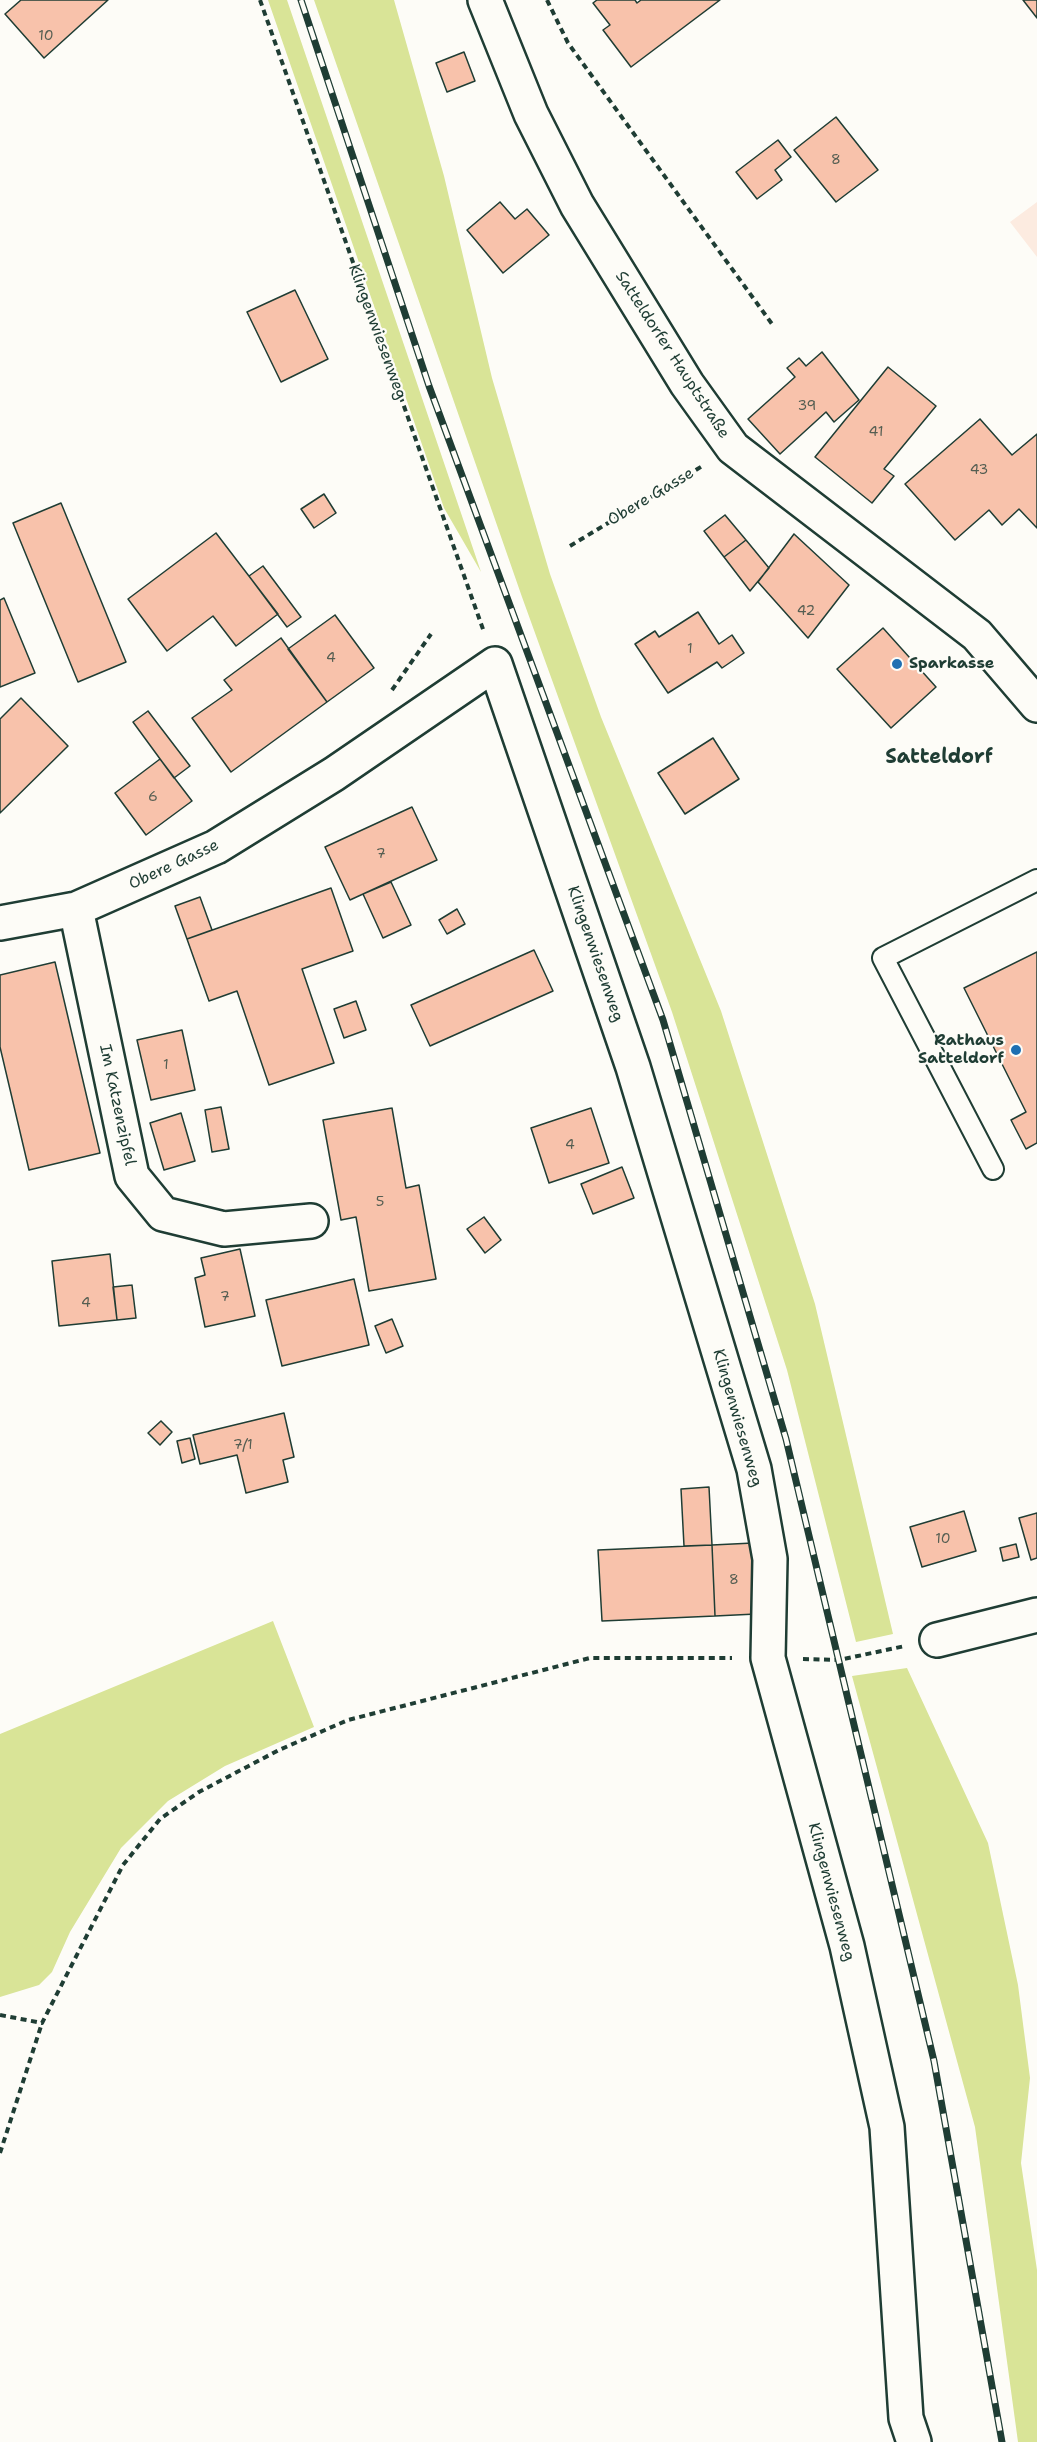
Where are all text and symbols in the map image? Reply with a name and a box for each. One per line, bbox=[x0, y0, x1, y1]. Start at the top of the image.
house number: 10 bbox=[38, 28, 54, 44]
house number: 8 bbox=[831, 152, 841, 168]
street label: Klingenwiesenweg bbox=[344, 262, 410, 402]
street label: Satteldorfer Hauptstraße bbox=[611, 268, 733, 442]
house number: 39 bbox=[798, 398, 816, 414]
house number: 41 bbox=[869, 424, 883, 440]
house number: 43 bbox=[970, 462, 988, 478]
street label: Obere Gasse bbox=[604, 464, 698, 530]
house number: 42 bbox=[797, 603, 815, 619]
house number: 1 bbox=[687, 641, 693, 657]
house number: 4 bbox=[326, 650, 336, 666]
place label: Sparkasse bbox=[909, 654, 994, 674]
marker: Sparkasse bbox=[890, 657, 904, 671]
district label: Satteldorf bbox=[885, 746, 993, 770]
house number: 6 bbox=[148, 789, 158, 805]
street label: Obere Gasse bbox=[126, 836, 222, 894]
house number: 7 bbox=[376, 846, 386, 862]
street label: Klingenwiesenweg bbox=[563, 884, 627, 1024]
place label: Rathaus Satteldorf bbox=[918, 1031, 1004, 1069]
street label: Im Katzenzipfel bbox=[95, 1043, 139, 1167]
marker: Rathaus Satteldorf bbox=[1009, 1043, 1023, 1057]
house number: 1 bbox=[163, 1057, 169, 1073]
house number: 4 bbox=[565, 1137, 575, 1153]
house number: 5 bbox=[376, 1194, 384, 1210]
house number: 7 bbox=[220, 1289, 230, 1305]
house number: 4 bbox=[81, 1295, 91, 1311]
street label: Klingenwiesenweg bbox=[708, 1347, 766, 1489]
house number: 7/1 bbox=[233, 1437, 253, 1453]
house number: 10 bbox=[935, 1531, 951, 1547]
house number: 8 bbox=[729, 1572, 739, 1588]
street label: Klingenwiesenweg bbox=[803, 1821, 859, 1963]

